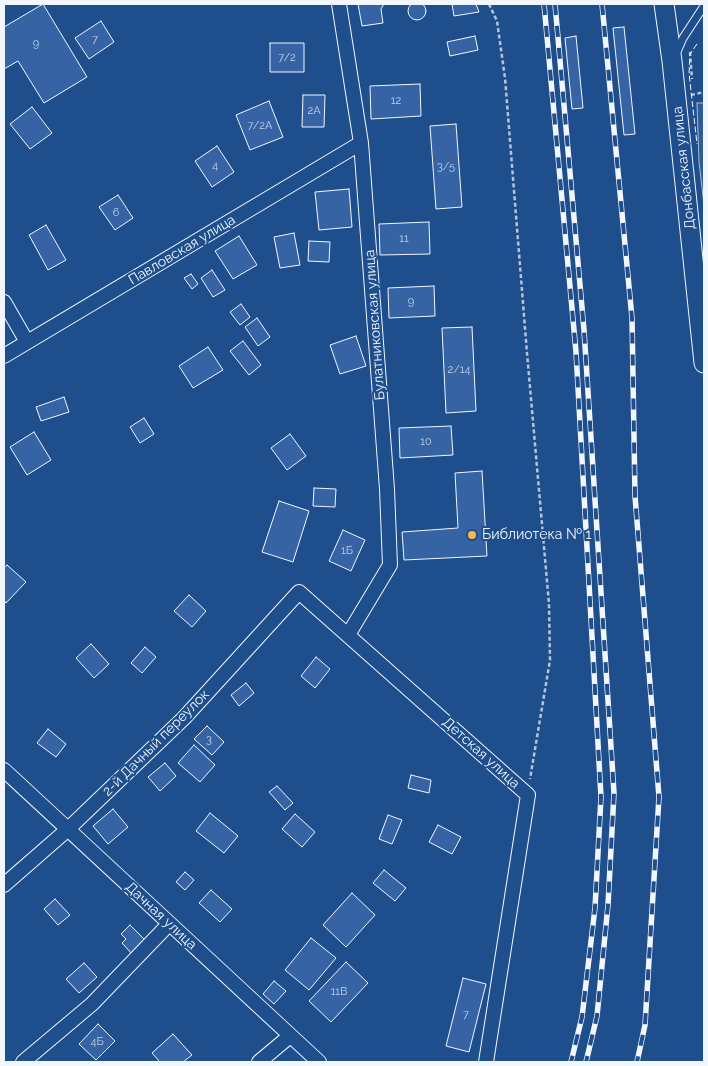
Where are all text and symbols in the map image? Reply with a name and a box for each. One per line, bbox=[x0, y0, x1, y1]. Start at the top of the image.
house number: 7 bbox=[92, 33, 98, 47]
house number: 9 bbox=[33, 37, 39, 51]
house number: 7/2 bbox=[278, 51, 296, 65]
house number: 12 bbox=[391, 94, 401, 108]
house number: 2А bbox=[307, 104, 321, 118]
street label: Донбасская улица bbox=[669, 106, 699, 230]
house number: 7/2А bbox=[248, 119, 272, 133]
house number: 4 bbox=[212, 159, 218, 173]
house number: 3/5 bbox=[437, 160, 455, 174]
house number: 6 bbox=[113, 206, 119, 220]
street label: Павловская улица bbox=[125, 211, 239, 289]
house number: 11 bbox=[399, 232, 409, 246]
street label: Булатниковская улица bbox=[361, 249, 389, 401]
house number: 9 bbox=[408, 295, 414, 309]
house number: 2/14 bbox=[448, 363, 470, 377]
house number: 10 bbox=[420, 435, 432, 449]
place label: Библиотека № 1 bbox=[482, 527, 591, 543]
marker: Библиотека № 1 bbox=[466, 529, 478, 541]
house number: 1Б bbox=[341, 544, 353, 558]
street label: 2-й Дачный переулок bbox=[99, 686, 213, 800]
street label: Детская улица bbox=[439, 714, 523, 792]
house number: 3 bbox=[206, 733, 212, 747]
street label: Дачная улица bbox=[122, 879, 200, 953]
house number: 11В bbox=[331, 985, 347, 999]
house number: 7 bbox=[463, 1008, 469, 1022]
house number: 4Б bbox=[90, 1035, 104, 1049]

